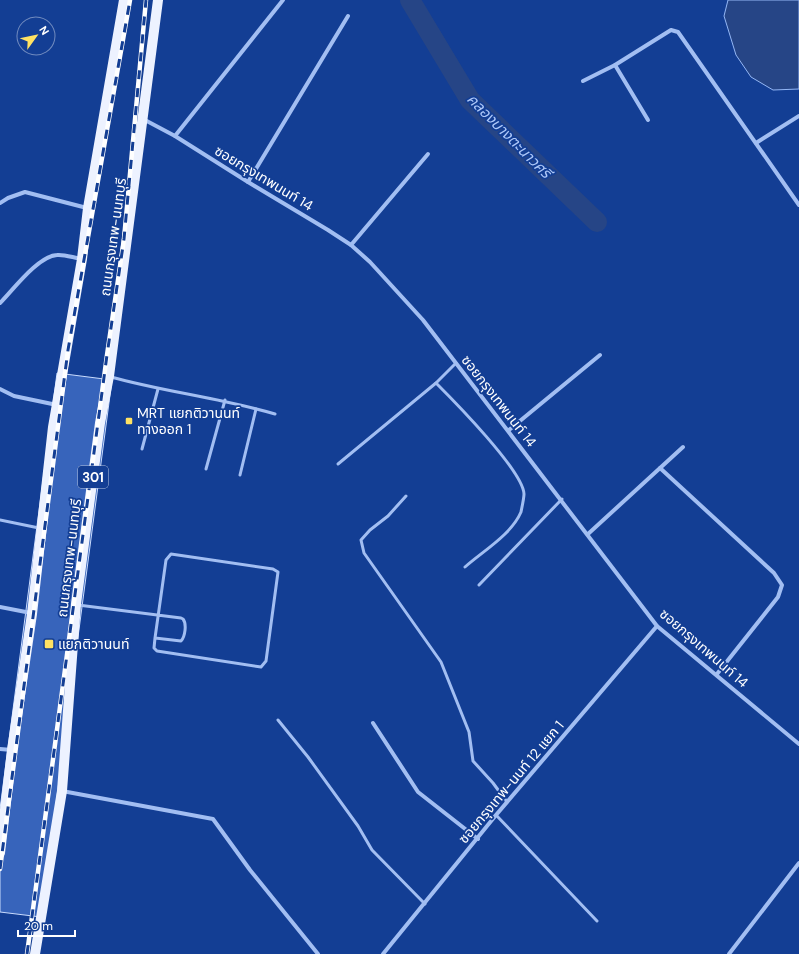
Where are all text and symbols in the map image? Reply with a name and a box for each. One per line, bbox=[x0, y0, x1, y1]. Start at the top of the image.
north arrow bbox=[16, 16, 56, 56]
text: N bbox=[36, 23, 52, 38]
water label: คลองบางตะนาวศรี bbox=[462, 89, 557, 184]
street label: ซอยกรุงเทพนนท์ 14 bbox=[212, 142, 317, 215]
street label: ถนนกรุงเทพ-นนทบุรี bbox=[96, 177, 130, 297]
street label: ซอยกรุงเทพนนท์ 14 bbox=[458, 352, 541, 451]
place label: MRT แยกติวานนท์ ทางออก 1 bbox=[137, 404, 240, 438]
marker: MRT แยกติวานนท์ ทางออก 1 bbox=[124, 416, 134, 426]
road number: 301 bbox=[78, 466, 108, 488]
street label: ถนนกรุงเทพ-นนทบุรี bbox=[53, 498, 85, 618]
street label: ซอยกรุงเทพนนท์ 14 bbox=[656, 605, 752, 692]
place label: แยกติวานนท์ bbox=[58, 635, 129, 653]
marker: แยกติวานนท์ bbox=[43, 638, 55, 650]
street label: ซอยกรุงเทพ-นนท์ 12 แยก 1 bbox=[454, 717, 568, 847]
scale bar bbox=[18, 912, 75, 938]
text: 20 m bbox=[24, 918, 53, 934]

